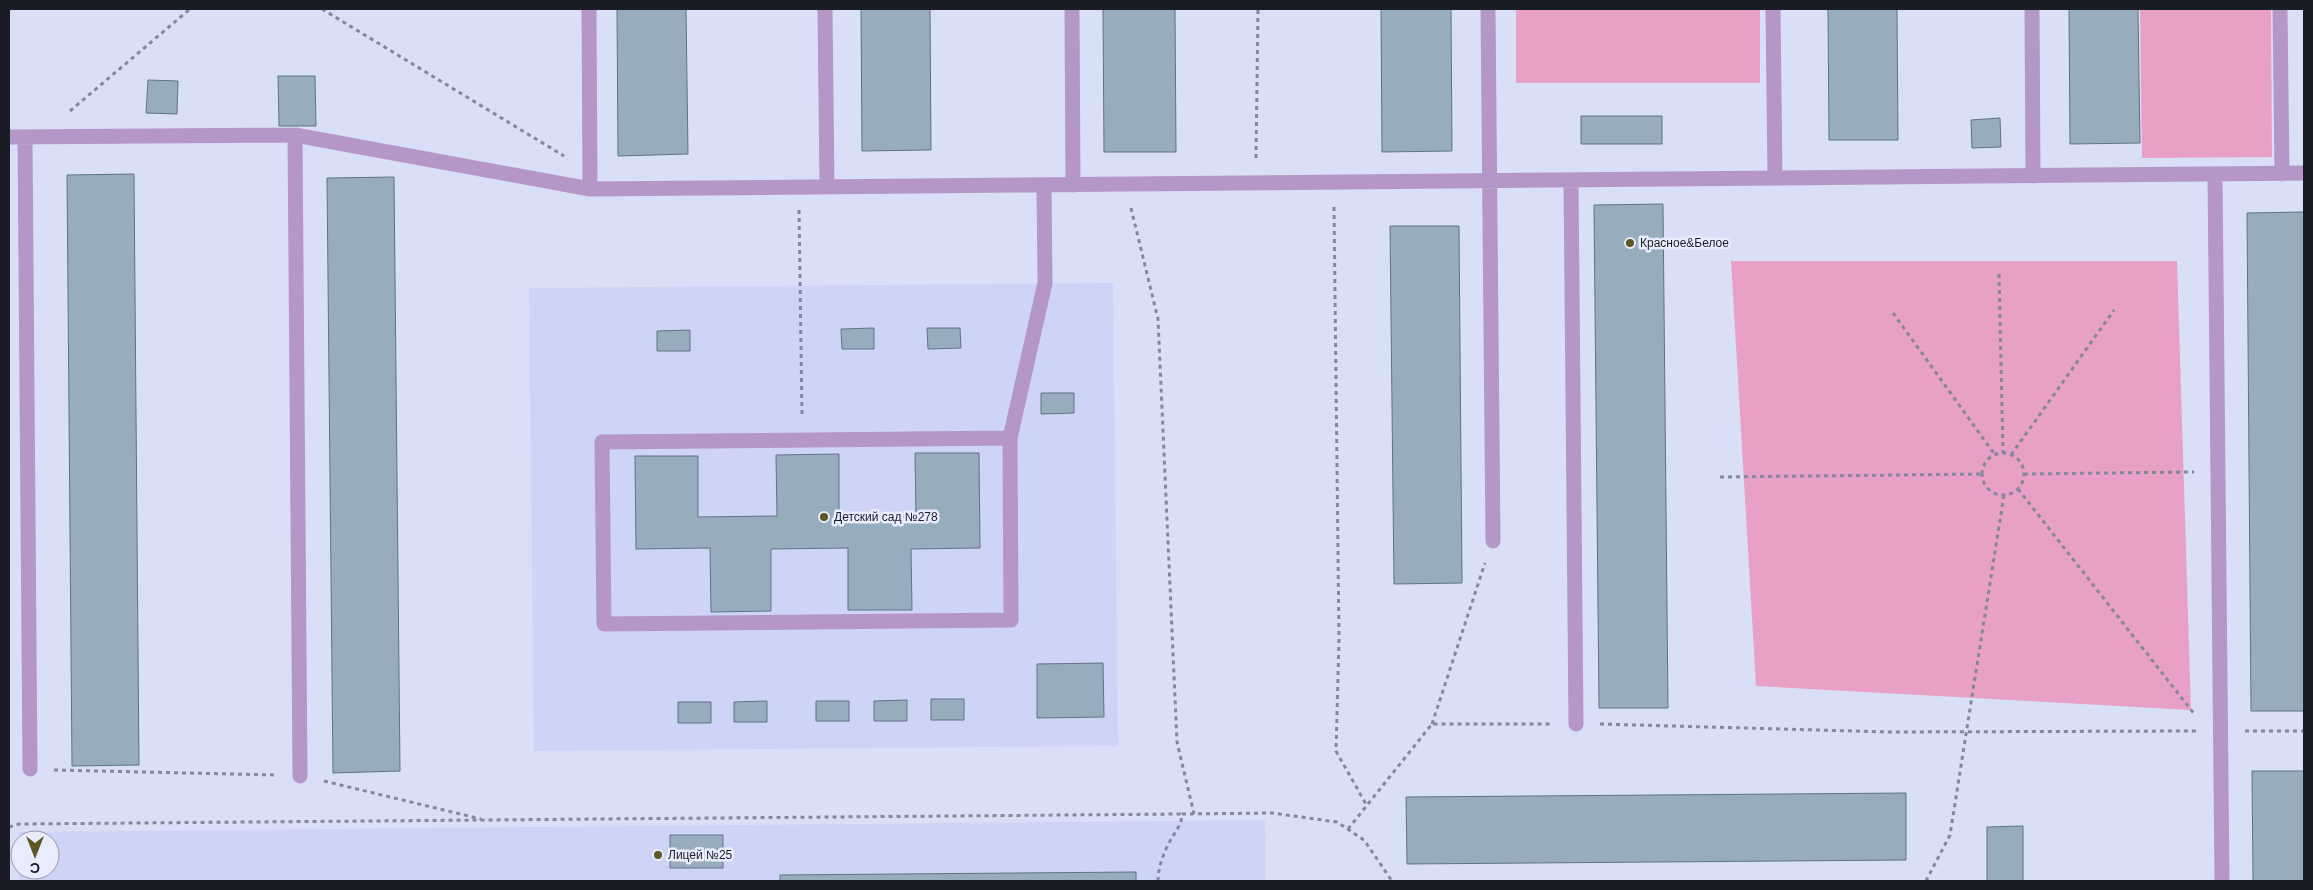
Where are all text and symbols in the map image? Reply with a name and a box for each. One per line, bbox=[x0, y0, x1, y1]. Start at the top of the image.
place label: Красное&Белое bbox=[1640, 236, 1729, 250]
marker: Красное&Белое bbox=[1624, 237, 1636, 249]
place label: Детский сад №278 bbox=[834, 510, 938, 524]
marker: Детский сад №278 bbox=[818, 511, 830, 523]
north arrow bbox=[10, 830, 60, 880]
place label: Лицей №25 bbox=[668, 848, 733, 862]
marker: Лицей №25 bbox=[652, 849, 664, 861]
text: С bbox=[30, 860, 40, 876]

